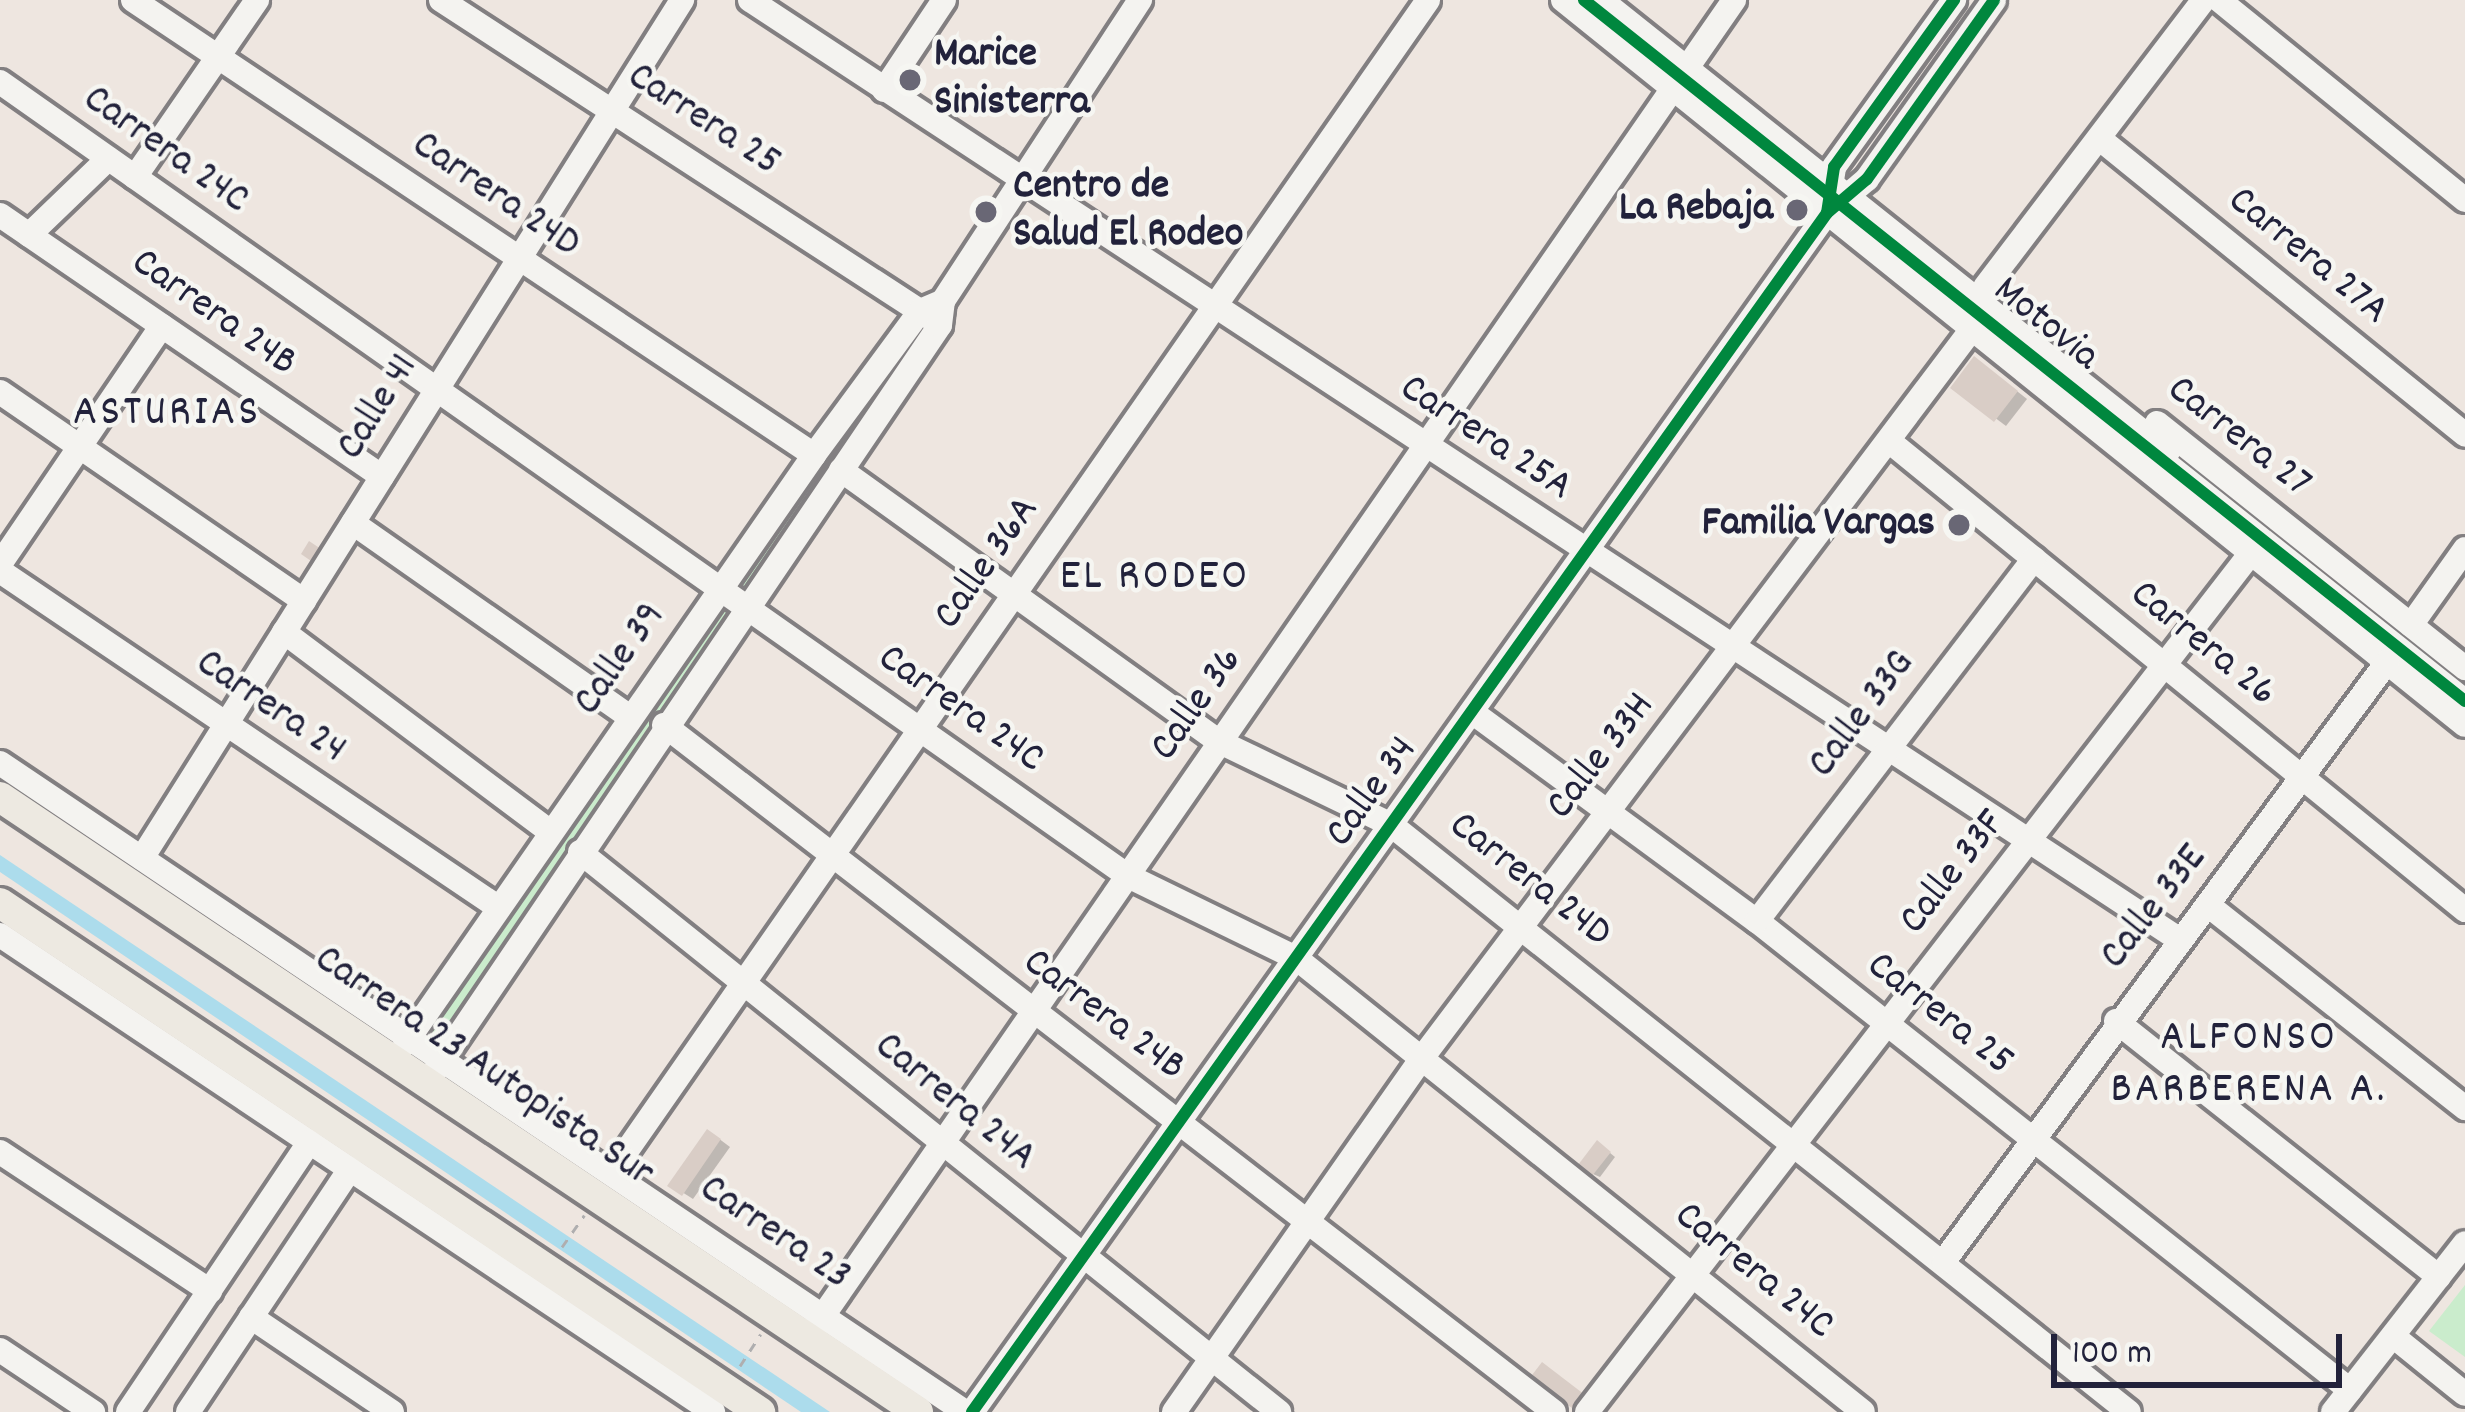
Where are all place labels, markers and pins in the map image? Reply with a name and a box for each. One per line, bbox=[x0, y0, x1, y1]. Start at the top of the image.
place label: Marice Sinisterra bbox=[934, 31, 1090, 130]
marker: Marice Sinisterra bbox=[897, 67, 923, 93]
place label: Centro de Salud El Rodeo bbox=[1013, 163, 1243, 262]
place label: La Rebaja bbox=[1619, 185, 1773, 235]
marker: Centro de Salud El Rodeo bbox=[970, 196, 1002, 228]
marker: La Rebaja bbox=[1784, 197, 1810, 223]
place label: Familia Vargas bbox=[1702, 500, 1935, 550]
marker: Familia Vargas bbox=[1946, 512, 1972, 538]

